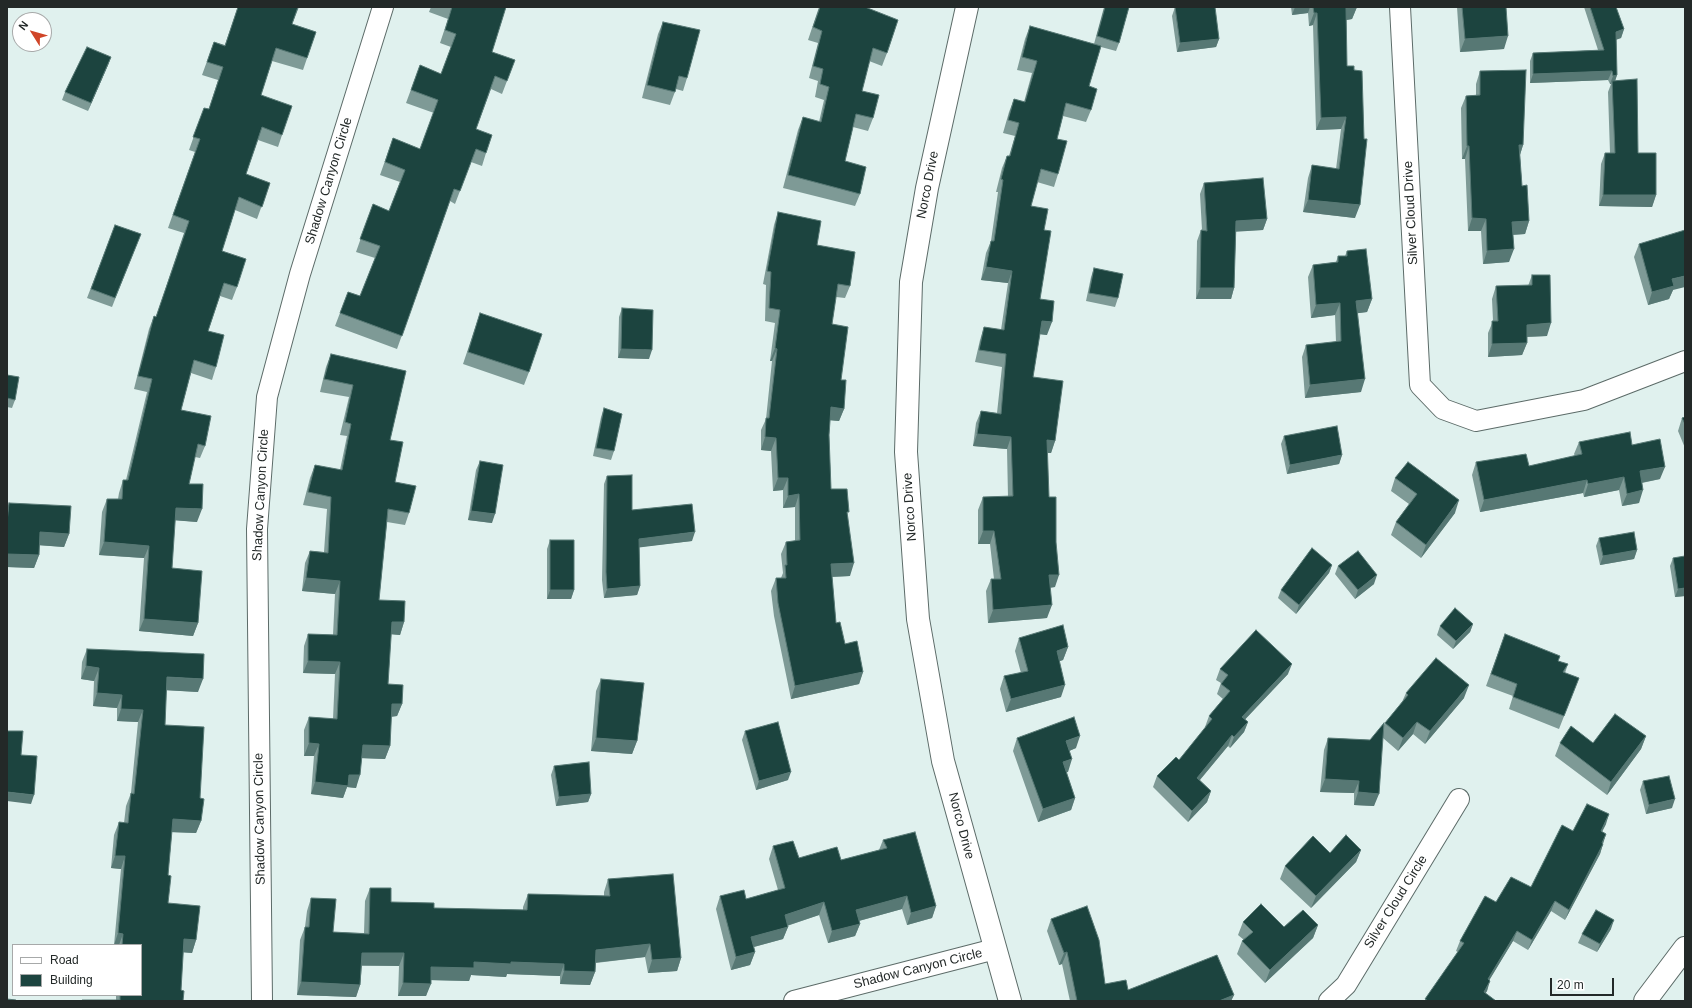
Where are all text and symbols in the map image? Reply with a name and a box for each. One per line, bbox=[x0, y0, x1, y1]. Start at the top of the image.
north arrow bbox=[12, 12, 52, 52]
text: N bbox=[16, 19, 30, 32]
street label: Shadow Canyon Circle bbox=[302, 115, 356, 247]
street label: Norco Drive bbox=[914, 150, 942, 220]
street label: Silver Cloud Drive bbox=[1400, 161, 1422, 265]
street label: Shadow Canyon Circle bbox=[250, 429, 272, 561]
street label: Norco Drive bbox=[900, 472, 920, 542]
street label: Shadow Canyon Circle bbox=[251, 753, 269, 885]
street label: Norco Drive bbox=[945, 791, 977, 861]
street label: Silver Cloud Circle bbox=[1361, 853, 1431, 951]
legend bbox=[12, 944, 142, 996]
street label: Shadow Canyon Circle bbox=[852, 945, 984, 993]
text: Road bbox=[50, 953, 79, 967]
scale bar bbox=[1552, 970, 1616, 996]
text: Building bbox=[50, 973, 93, 987]
text: 20 m bbox=[1557, 978, 1584, 992]

